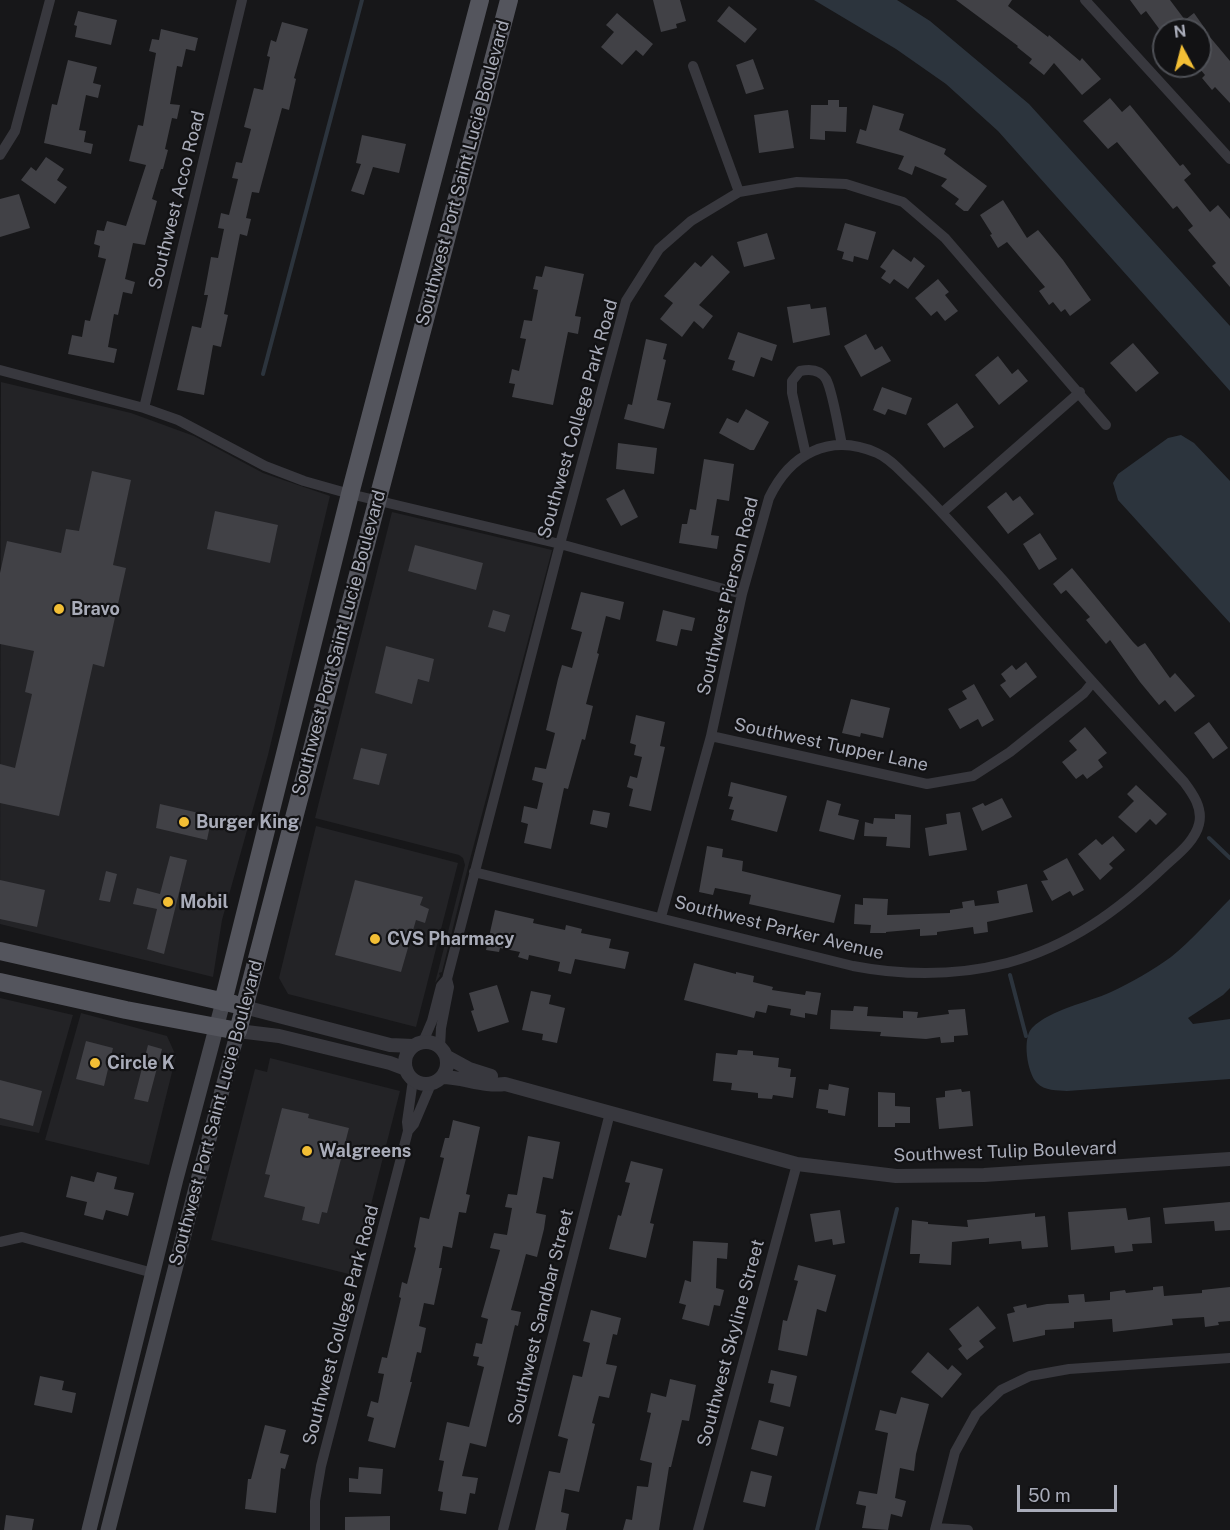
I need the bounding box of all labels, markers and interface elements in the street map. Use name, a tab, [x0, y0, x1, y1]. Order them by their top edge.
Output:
street label: Southwest Port Saint Lucie Boulevard	[412, 18, 514, 328]
north arrow	[1152, 18, 1212, 78]
text: N	[1173, 21, 1187, 42]
street label: Southwest Acco Road	[144, 109, 210, 291]
street label: Southwest College Park Road	[533, 297, 623, 541]
street label: Southwest Port Saint Lucie Boulevard	[288, 488, 390, 798]
street label: Southwest Pierson Road	[693, 495, 763, 697]
place label: Bravo	[71, 598, 120, 620]
marker: Bravo	[52, 602, 66, 616]
street label: Southwest Tupper Lane	[732, 714, 930, 776]
place label: Burger King	[196, 811, 299, 833]
marker: Burger King	[177, 815, 191, 829]
place label: Mobil	[180, 891, 228, 913]
street label: Southwest Parker Avenue	[672, 891, 886, 965]
marker: Mobil	[161, 895, 175, 909]
place label: CVS Pharmacy	[387, 928, 514, 950]
marker: CVS Pharmacy	[368, 932, 382, 946]
street label: Southwest Port Saint Lucie Boulevard	[165, 958, 267, 1268]
place label: Circle K	[107, 1052, 175, 1074]
marker: Circle K	[88, 1056, 102, 1070]
street label: Southwest Tulip Boulevard	[893, 1137, 1117, 1167]
place label: Walgreens	[319, 1140, 411, 1162]
marker: Walgreens	[300, 1144, 314, 1158]
street label: Southwest College Park Road	[299, 1203, 383, 1447]
street label: Southwest Sandbar Street	[504, 1207, 578, 1427]
street label: Southwest Skyline Street	[693, 1237, 769, 1449]
scale bar	[1020, 1473, 1120, 1511]
text: 50 m	[1028, 1485, 1071, 1506]

